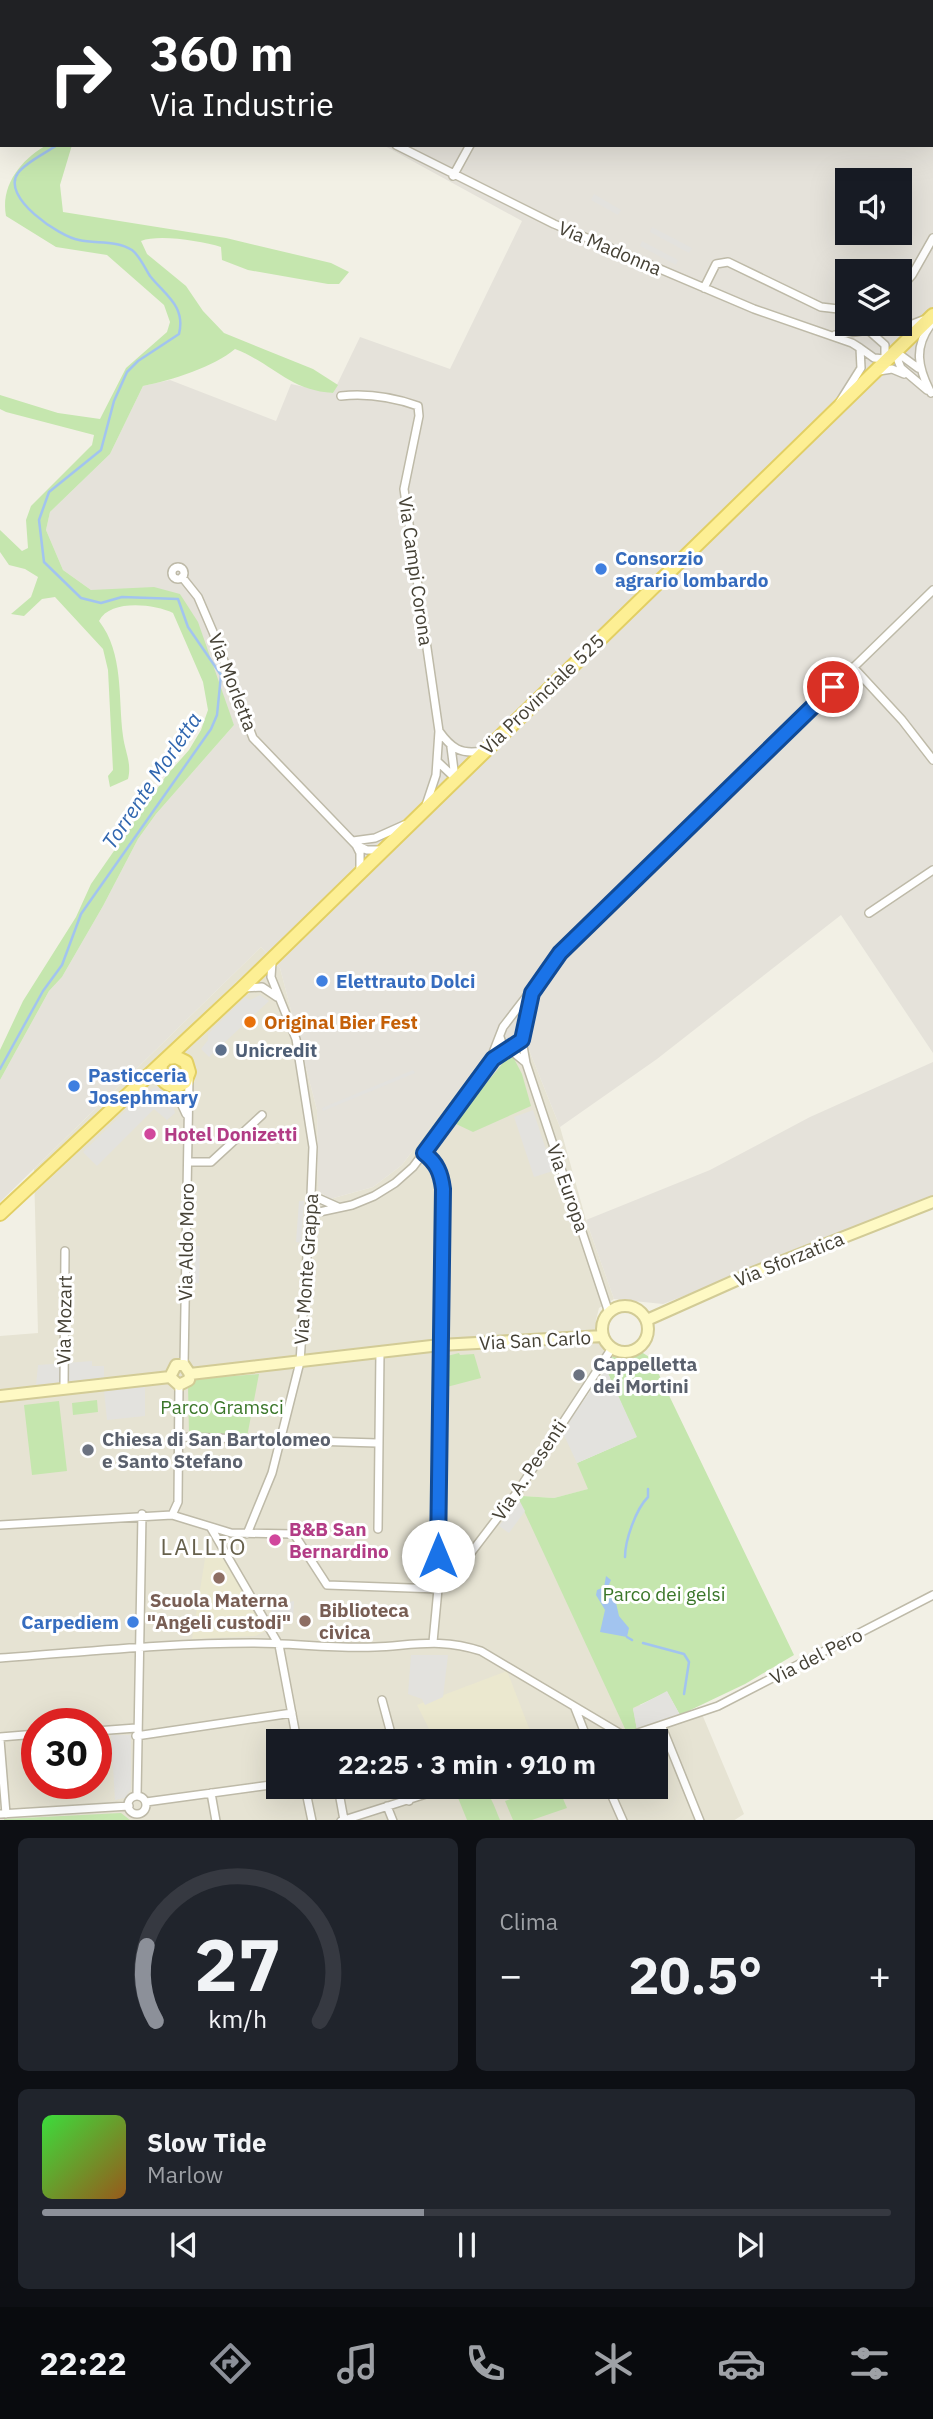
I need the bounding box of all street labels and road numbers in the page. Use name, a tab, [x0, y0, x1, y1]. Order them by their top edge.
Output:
street label: Via Madonna	[555, 215, 665, 281]
street label: Via Campi Corona	[394, 495, 438, 647]
street label: Via Provinciale 525	[475, 629, 609, 759]
street label: Via Morletta	[203, 630, 263, 734]
street label: Via Europa	[542, 1141, 594, 1235]
street label: Via Aldo Moro	[173, 1183, 199, 1301]
street label: Via Monte Grappa	[289, 1192, 323, 1346]
street label: Via Sforzatica	[731, 1226, 847, 1292]
street label: Via Mozart	[51, 1275, 77, 1365]
street label: Via San Carlo	[478, 1325, 592, 1355]
street label: Via A. Pesenti	[486, 1415, 572, 1525]
street label: Via del Pero	[765, 1622, 867, 1690]

